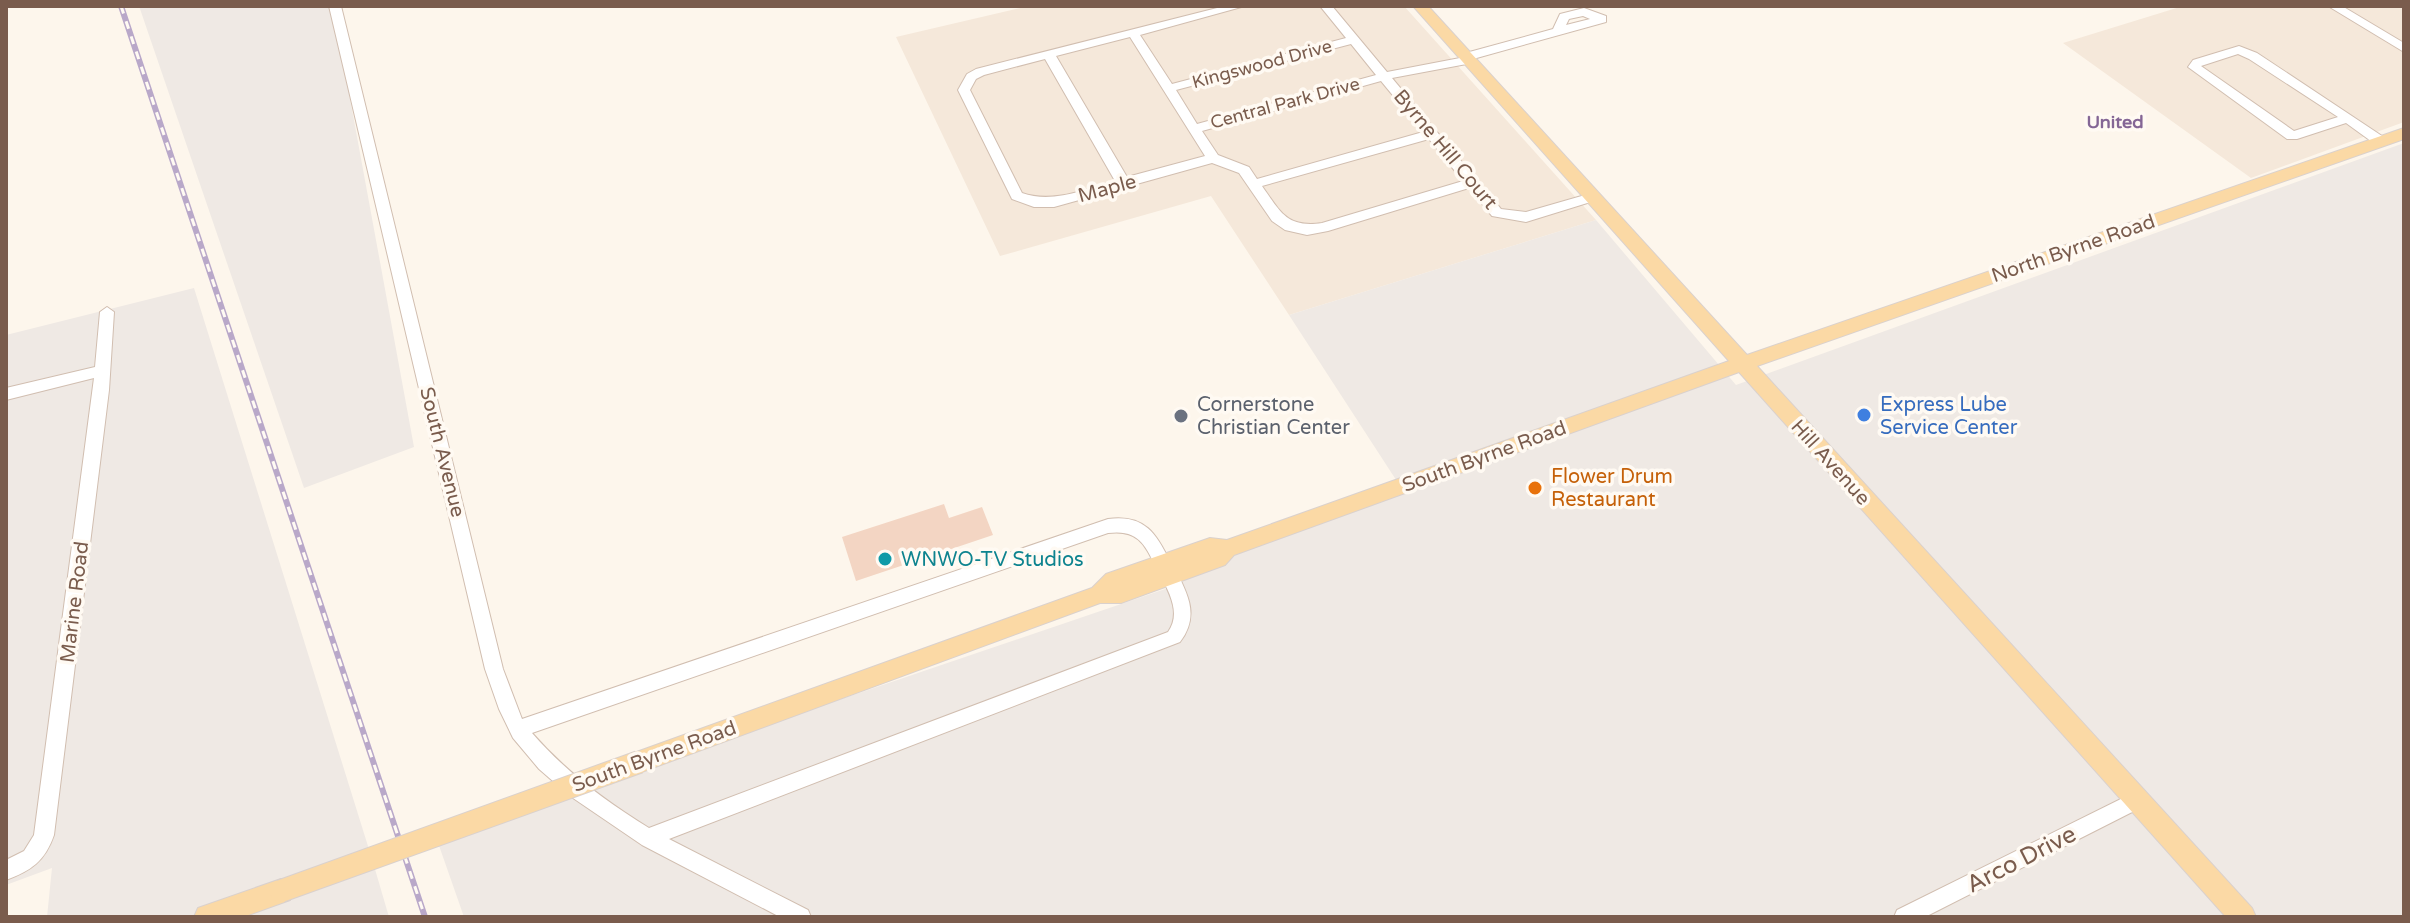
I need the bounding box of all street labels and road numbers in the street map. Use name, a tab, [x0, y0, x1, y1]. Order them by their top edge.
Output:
street label: Kingswood Drive	[1190, 35, 1334, 93]
street label: Central Park Drive	[1208, 72, 1362, 134]
street label: Byrne Hill Court	[1388, 85, 1503, 215]
street label: Maple	[1075, 170, 1139, 208]
street label: North Byrne Road	[1988, 210, 2158, 288]
street label: South Avenue	[414, 385, 470, 520]
street label: Hill Avenue	[1786, 415, 1875, 510]
street label: South Byrne Road	[1399, 416, 1570, 498]
street label: Marine Road	[56, 540, 94, 664]
street label: South Byrne Road	[569, 716, 740, 798]
street label: Arco Drive	[1962, 819, 2081, 899]

